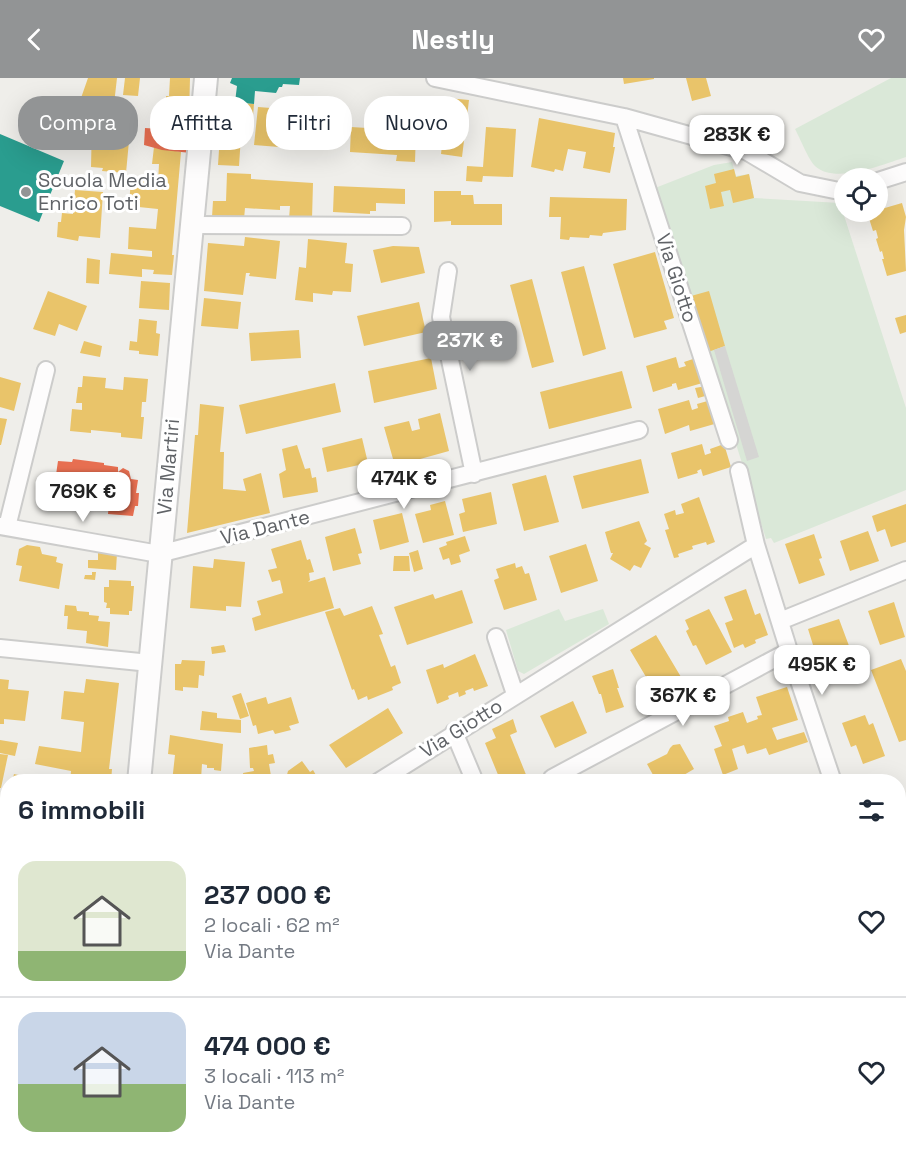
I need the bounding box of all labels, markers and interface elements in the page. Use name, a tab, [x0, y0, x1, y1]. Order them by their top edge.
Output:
text: Nestly	[411, 22, 495, 57]
icon: back	[18, 23, 51, 56]
icon: heart	[855, 23, 888, 56]
chip: Compra	[18, 96, 138, 150]
chip: Affitta	[150, 96, 254, 150]
chip: Filtri	[266, 96, 352, 150]
chip: Nuovo	[364, 96, 469, 150]
pin: 283K €	[688, 115, 786, 166]
text: 283K €	[703, 121, 771, 147]
place label: Scuola Media Enrico Toti	[38, 167, 167, 216]
map controls	[834, 168, 888, 222]
button: locate	[834, 168, 888, 222]
marker: Scuola Media Enrico Toti	[19, 185, 33, 199]
street label: Via Giotto	[650, 230, 704, 326]
pin: 237K €	[421, 321, 519, 372]
text: 237K €	[437, 327, 503, 353]
street label: Via Martiri	[151, 418, 185, 516]
pin: 474K €	[355, 459, 453, 510]
text: 474K €	[371, 465, 437, 491]
pin: 769K €	[34, 472, 132, 523]
text: 769K €	[50, 478, 116, 504]
street label: Via Dante	[218, 503, 312, 551]
pin: 495K €	[773, 645, 871, 696]
text: 495K €	[788, 651, 856, 677]
pin: 367K €	[634, 676, 732, 727]
text: 367K €	[650, 682, 716, 708]
street label: Via Giotto	[415, 692, 507, 764]
text: 6 immobili	[18, 793, 145, 827]
icon: filters	[855, 794, 888, 827]
text: 237 000 €	[204, 878, 331, 912]
icon: home	[66, 885, 138, 957]
icon: heart	[855, 905, 888, 938]
text: 2 locali · 62 m²	[204, 912, 340, 938]
text: Via Dante	[204, 938, 295, 964]
text: 474 000 €	[204, 1029, 331, 1063]
icon: home	[66, 1036, 138, 1108]
icon: heart	[855, 1056, 888, 1089]
text: 3 locali · 113 m²	[204, 1063, 344, 1089]
text: Via Dante	[204, 1089, 295, 1115]

